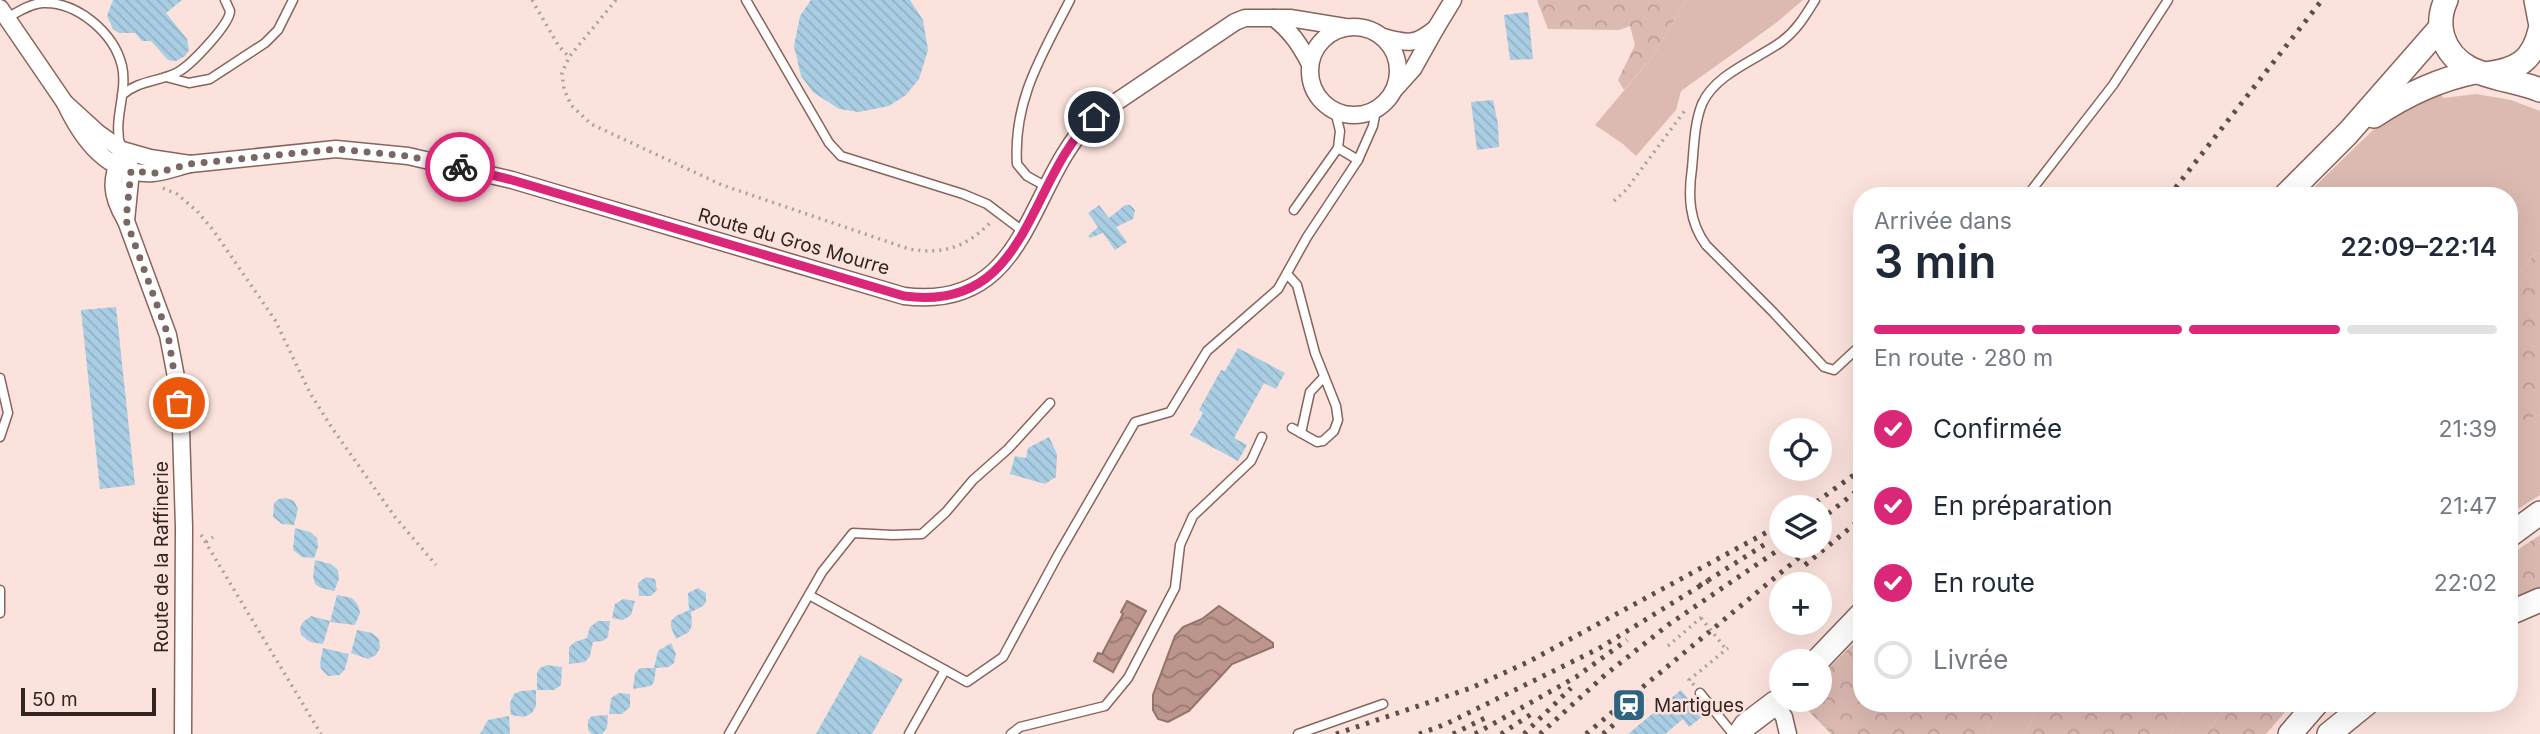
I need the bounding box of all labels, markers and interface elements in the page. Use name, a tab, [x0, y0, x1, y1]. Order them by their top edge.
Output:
pin	[1064, 87, 1124, 147]
icon: home	[1075, 98, 1113, 136]
courier	[425, 132, 495, 202]
icon: bike	[441, 148, 479, 186]
street label: Route du Gros Mourre	[695, 203, 892, 280]
text: Arrivée dans	[1874, 207, 2012, 235]
text: 22:09–22:14	[2341, 231, 2497, 262]
text: 3 min	[1874, 233, 1996, 289]
text: En route · 280 m	[1874, 344, 2053, 372]
pin	[149, 373, 209, 433]
icon: bag	[160, 384, 198, 422]
icon: check	[1874, 410, 1912, 448]
text: Confirmée	[1933, 413, 2062, 444]
text: 21:39	[2439, 415, 2497, 443]
map controls	[1769, 418, 1832, 712]
button: locate	[1769, 418, 1832, 481]
street label: Route de la Raffinerie	[150, 461, 173, 653]
icon: check	[1874, 487, 1912, 525]
text: En préparation	[1933, 490, 2113, 521]
text: 21:47	[2439, 492, 2497, 520]
button: layers	[1769, 495, 1832, 558]
icon: check	[1874, 564, 1912, 602]
text: En route	[1933, 567, 2035, 598]
text: 22:02	[2434, 569, 2497, 597]
button: +	[1769, 572, 1832, 635]
text: Livrée	[1933, 644, 2008, 675]
button: −	[1769, 649, 1832, 712]
scale bar	[21, 685, 156, 717]
station icon: Martigues	[1610, 686, 1648, 724]
text: 50 m	[32, 688, 78, 711]
place label: Martigues	[1654, 694, 1744, 717]

